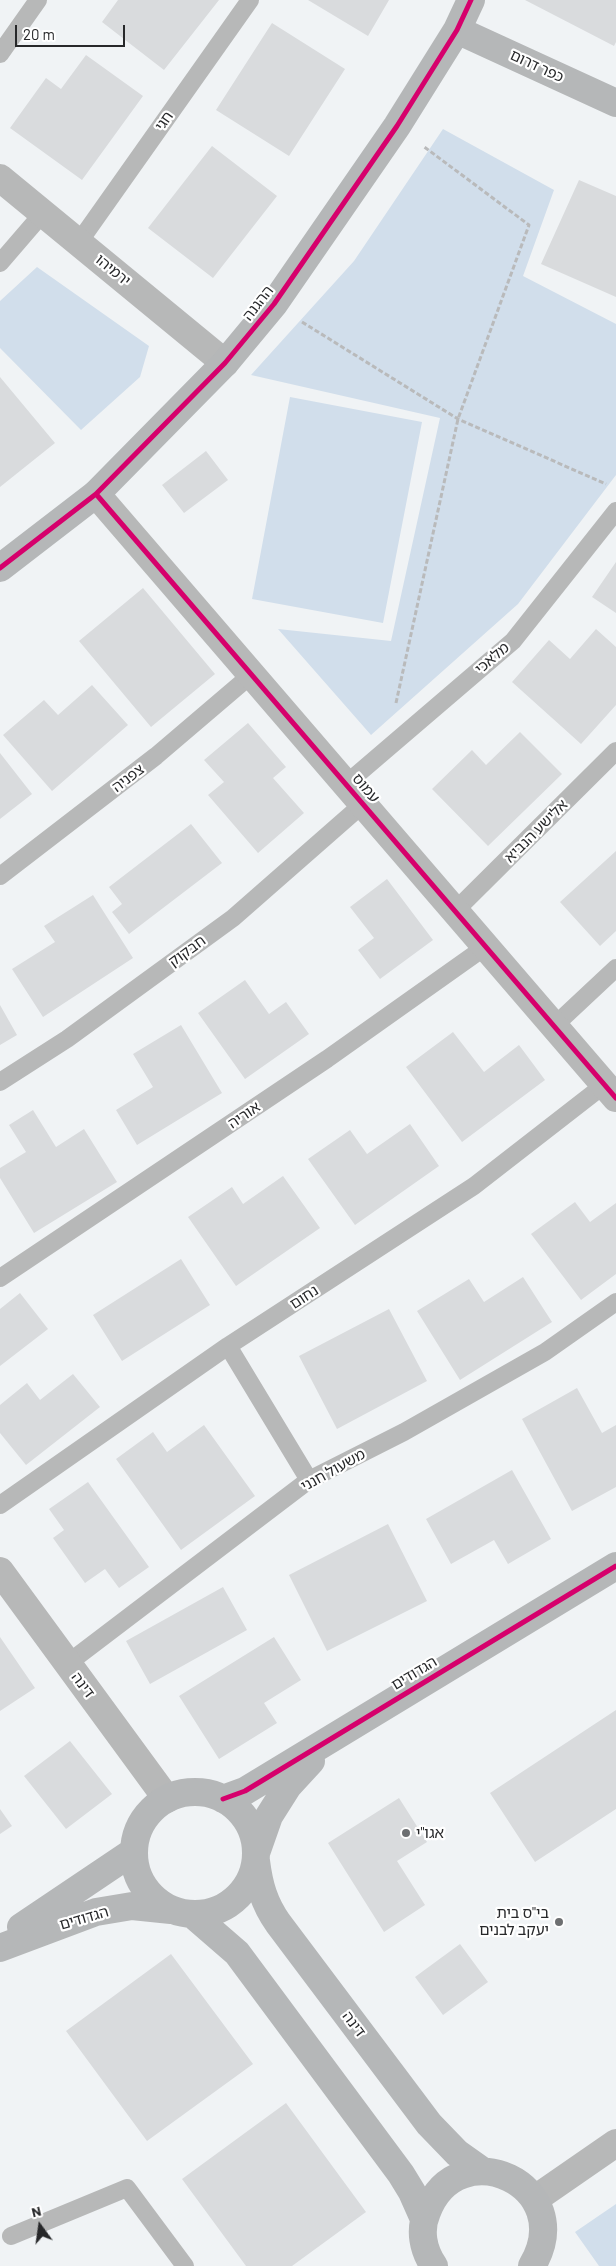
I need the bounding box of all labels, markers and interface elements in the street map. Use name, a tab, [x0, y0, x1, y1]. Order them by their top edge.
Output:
scale bar	[18, 15, 128, 47]
text: 20 m	[23, 25, 55, 43]
street label: כפר דרום	[507, 46, 567, 86]
street label: חגי	[151, 108, 177, 134]
street label: ירמיהו	[92, 250, 134, 290]
street label: ההגנה	[239, 282, 277, 324]
street label: מלאכי	[471, 638, 513, 678]
street label: צפניה	[108, 760, 148, 796]
street label: עמוס	[349, 770, 383, 806]
street label: אלישע הנביא	[501, 796, 571, 866]
street label: חבקוק	[165, 931, 209, 971]
street label: אוריה	[224, 1098, 264, 1132]
street label: נחום	[286, 1281, 322, 1313]
street label: משעול חנני	[298, 1445, 368, 1495]
street label: הגדודים	[388, 1652, 440, 1694]
street label: דינה	[67, 1669, 99, 1701]
place label: אגו"י	[416, 1824, 444, 1842]
marker: אגו"י	[400, 1827, 412, 1839]
street label: הגדודים	[57, 1902, 111, 1934]
place label: בי"ס בית יעקב לבנים	[479, 1904, 549, 1939]
marker: בי"ס בית יעקב לבנים	[553, 1916, 565, 1928]
street label: דינה	[338, 2008, 370, 2040]
north arrow	[15, 2201, 65, 2251]
text: N	[30, 2202, 43, 2220]

